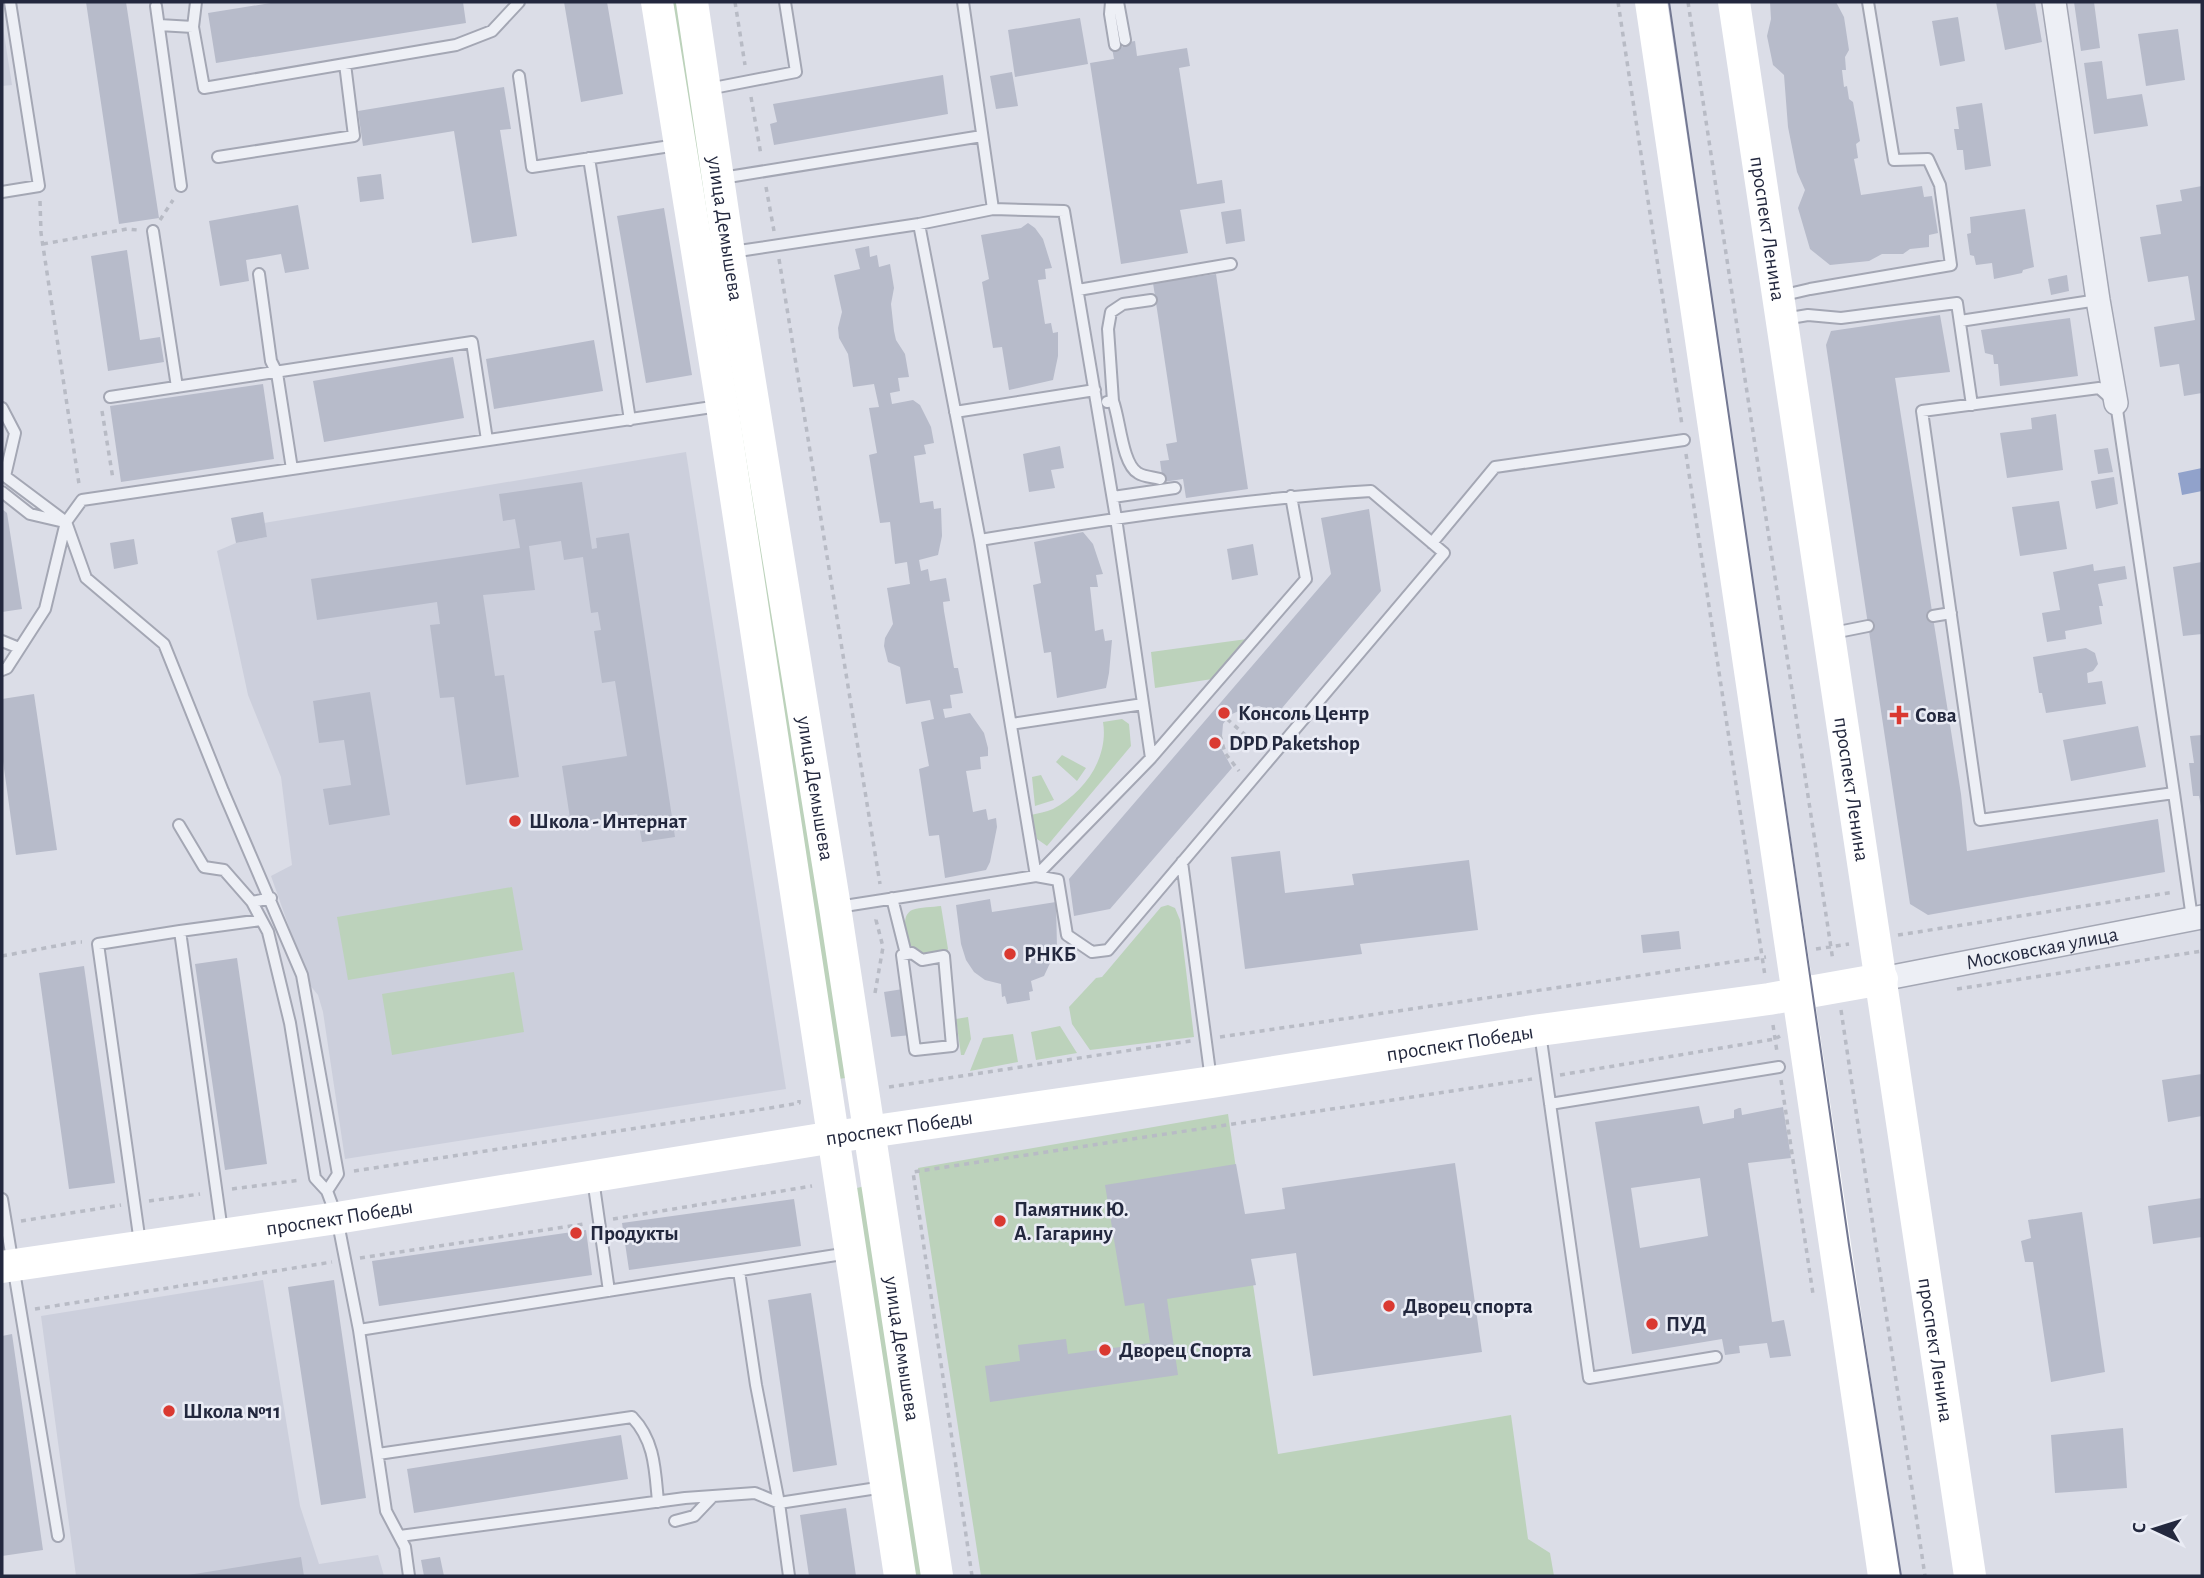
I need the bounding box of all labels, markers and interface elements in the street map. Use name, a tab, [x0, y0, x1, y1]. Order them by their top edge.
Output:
street label: улица Демышева	[704, 154, 747, 303]
street label: проспект Ленина	[1746, 155, 1789, 303]
place label: Консоль Центр	[1238, 703, 1369, 724]
marker: Консоль Центр	[1216, 705, 1232, 721]
marker: Сова	[1889, 705, 1909, 725]
place label: Сова	[1915, 705, 1957, 726]
street label: улица Демышева	[793, 714, 837, 863]
street label: проспект Ленина	[1830, 716, 1873, 863]
place label: DPD Paketshop	[1229, 733, 1360, 754]
marker: DPD Paketshop	[1207, 735, 1223, 751]
place label: Школа - Интернат	[529, 811, 687, 832]
marker: Школа - Интернат	[507, 813, 523, 829]
street label: Московская улица	[1964, 923, 2120, 973]
place label: РНКБ	[1024, 944, 1076, 965]
marker: РНКБ	[1002, 946, 1018, 962]
street label: проспект Победы	[1385, 1021, 1535, 1065]
street label: проспект Победы	[824, 1107, 974, 1149]
street label: проспект Победы	[264, 1196, 414, 1239]
place label: Памятник Ю. А. Гагарину	[1014, 1199, 1129, 1244]
marker: Памятник Ю. А. Гагарину	[992, 1213, 1008, 1229]
place label: Продукты	[590, 1223, 679, 1244]
marker: Продукты	[568, 1225, 584, 1241]
street label: улица Демышева	[880, 1274, 923, 1423]
street label: проспект Ленина	[1914, 1276, 1957, 1424]
place label: Дворец спорта	[1403, 1296, 1533, 1317]
marker: Дворец спорта	[1381, 1298, 1397, 1314]
place label: ПУД	[1666, 1314, 1706, 1335]
marker: ПУД	[1644, 1316, 1660, 1332]
place label: Дворец Спорта	[1119, 1340, 1252, 1361]
marker: Дворец Спорта	[1097, 1342, 1113, 1358]
place label: Школа №11	[183, 1401, 281, 1422]
marker: Школа №11	[161, 1403, 177, 1419]
north arrow	[2120, 1494, 2190, 1564]
text: С	[2130, 1522, 2149, 1534]

